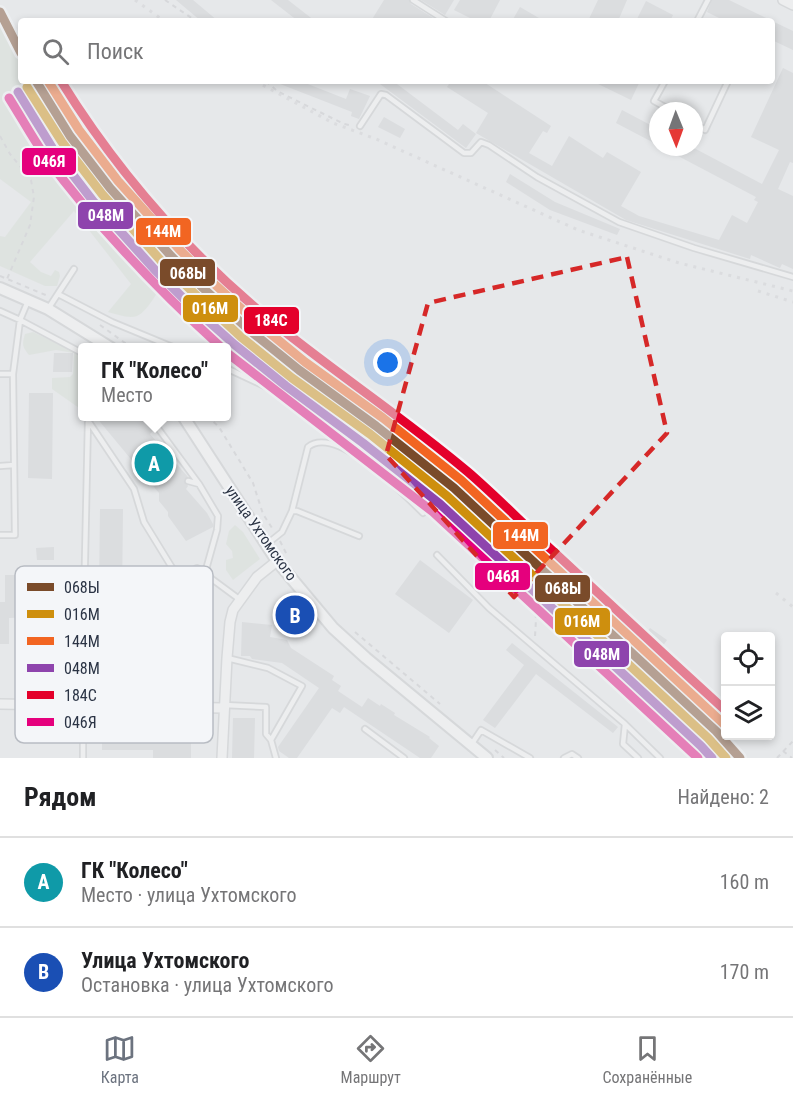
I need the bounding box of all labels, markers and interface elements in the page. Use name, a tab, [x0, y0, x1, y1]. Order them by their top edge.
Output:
search box	[18, 18, 775, 84]
icon: search	[39, 35, 72, 68]
text: Поиск	[87, 39, 144, 64]
north arrow	[649, 102, 703, 156]
line badge: 046Я	[21, 147, 77, 176]
text: 046Я	[33, 152, 65, 171]
line badge: 048М	[77, 201, 134, 230]
text: 048М	[88, 206, 124, 225]
line badge: 144М	[135, 217, 192, 246]
text: 144М	[145, 222, 181, 241]
line badge: 068Ы	[159, 258, 216, 287]
text: 068Ы	[170, 264, 206, 283]
line badge: 016М	[182, 294, 239, 323]
text: 016М	[192, 299, 228, 318]
line badge: 184С	[243, 306, 300, 335]
text: 184С	[254, 311, 288, 330]
popup	[78, 343, 231, 421]
your location	[373, 348, 402, 377]
text: ГК "Колесо"	[101, 358, 208, 383]
text: Место	[101, 383, 153, 407]
pin: A	[134, 440, 174, 486]
street label: улица Ухтомского	[221, 482, 301, 584]
line badge: 144М	[492, 521, 549, 550]
text: 144М	[503, 526, 539, 545]
line badge: 046Я	[474, 562, 531, 591]
legend	[15, 566, 213, 743]
text: 046Я	[487, 567, 519, 586]
line badge: 068Ы	[534, 574, 591, 603]
text: 068Ы	[64, 578, 100, 597]
text: 068Ы	[545, 579, 581, 598]
pin: B	[276, 592, 314, 638]
text: 016М	[64, 605, 100, 624]
line badge: 016М	[554, 607, 611, 636]
text: 016М	[564, 612, 600, 631]
text: 144М	[64, 632, 100, 651]
map controls	[721, 632, 775, 740]
button: locate	[721, 632, 775, 686]
line badge: 048М	[573, 640, 630, 668]
text: 048М	[584, 645, 620, 664]
text: 048М	[64, 659, 100, 678]
text: 184С	[64, 686, 97, 705]
button: layers	[721, 686, 775, 740]
text: 046Я	[64, 713, 97, 732]
text: Рядом	[24, 782, 96, 812]
text: Найдено: 2	[677, 785, 769, 809]
text: ГК "Колесо"	[81, 858, 188, 883]
text: A	[38, 870, 49, 894]
text: 160 m	[720, 870, 769, 894]
text: Место · улица Ухтомского	[81, 883, 297, 907]
text: Улица Ухтомского	[81, 948, 249, 973]
text: B	[38, 960, 49, 984]
text: 170 m	[720, 960, 769, 984]
text: Остановка · улица Ухтомского	[81, 973, 333, 997]
tab: Карта	[101, 1032, 139, 1087]
tab: Маршрут	[341, 1032, 401, 1087]
tab: Сохранённые	[602, 1032, 692, 1087]

